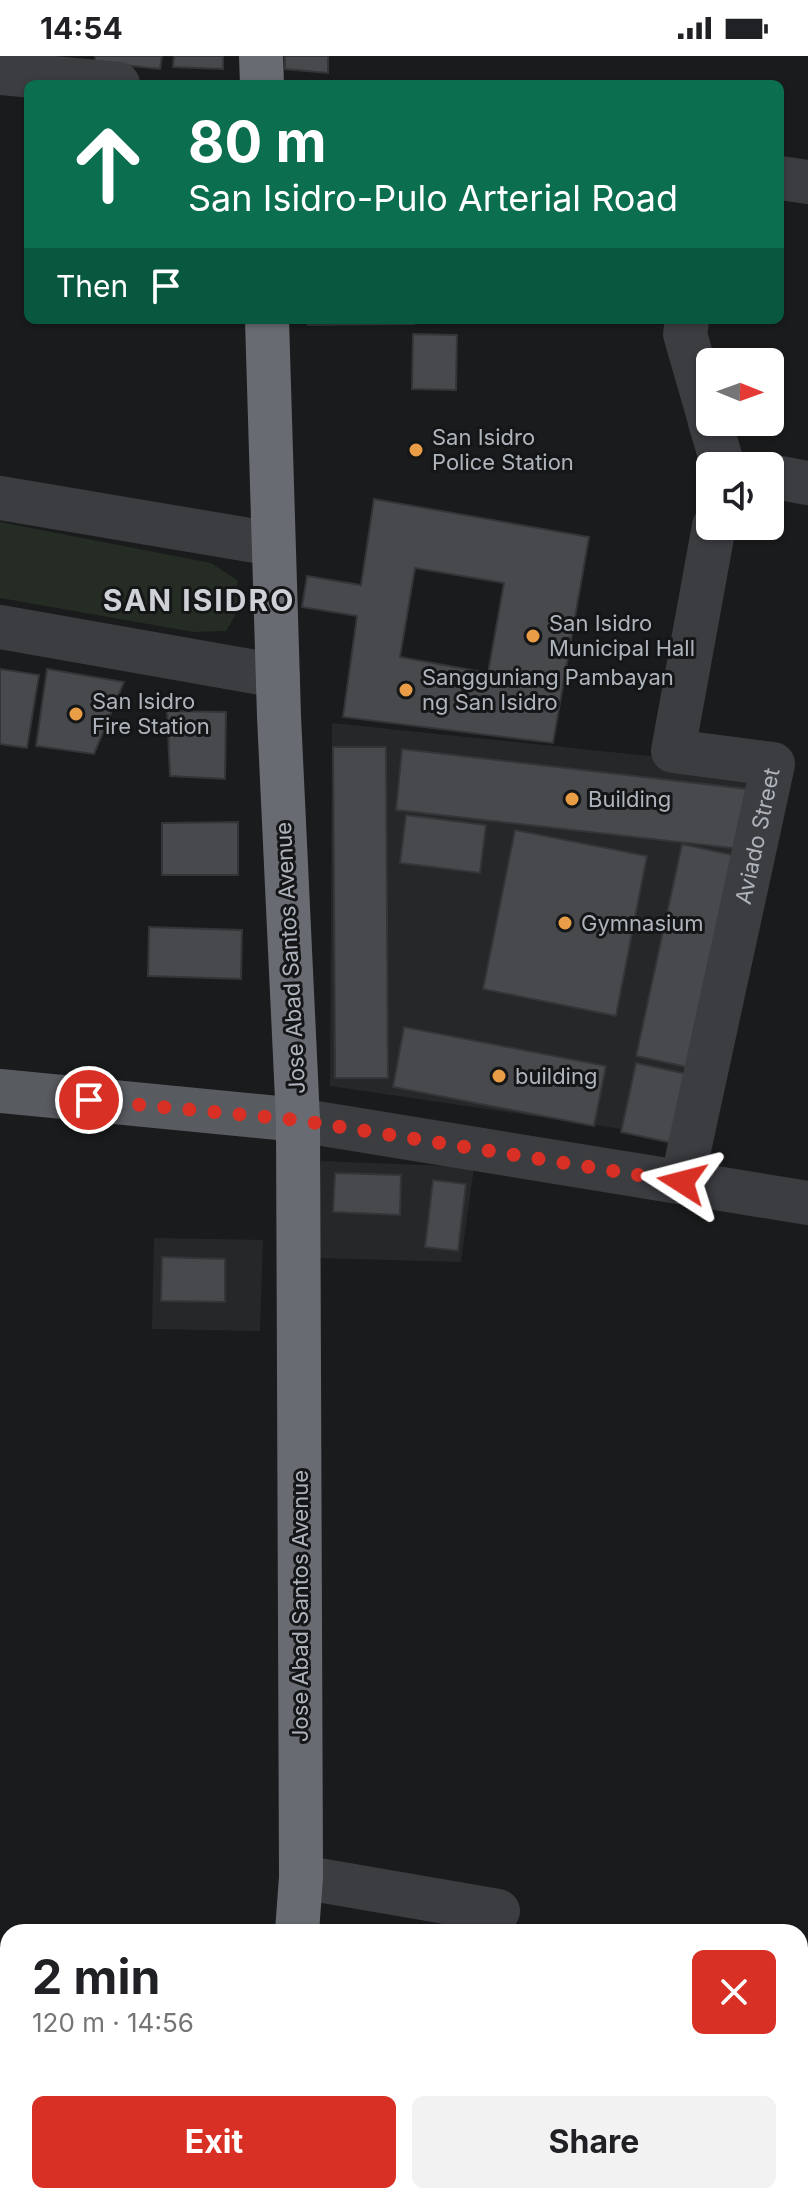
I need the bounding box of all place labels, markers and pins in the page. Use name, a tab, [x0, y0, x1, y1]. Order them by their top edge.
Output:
place label: San Isidro Police Station	[432, 424, 574, 475]
marker: San Isidro Police Station	[407, 441, 425, 459]
place label: San Isidro Municipal Hall	[549, 610, 695, 661]
marker: San Isidro Municipal Hall	[524, 627, 542, 645]
place label: Sangguniang Pambayan ng San Isidro	[422, 664, 674, 715]
marker: Sangguniang Pambayan ng San Isidro	[397, 681, 415, 699]
place label: San Isidro Fire Station	[92, 688, 210, 739]
marker: San Isidro Fire Station	[67, 705, 85, 723]
place label: Building	[588, 786, 671, 812]
marker: Building	[563, 790, 581, 808]
place label: Gymnasium	[581, 910, 704, 936]
marker: Gymnasium	[556, 914, 574, 932]
place label: building	[515, 1063, 597, 1089]
pin	[55, 1066, 123, 1134]
marker: building	[490, 1067, 508, 1085]

